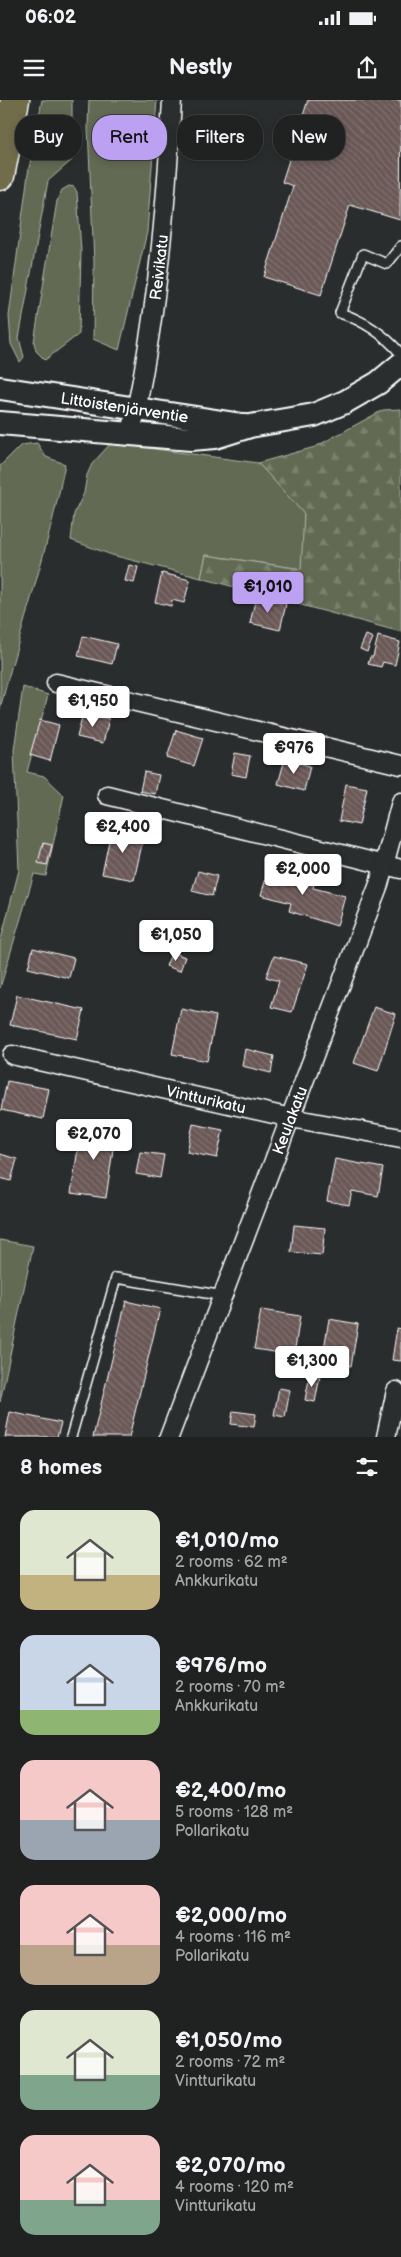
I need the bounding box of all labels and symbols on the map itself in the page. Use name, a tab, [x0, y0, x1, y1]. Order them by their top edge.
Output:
street label: Reivikatu	[147, 234, 173, 301]
street label: Littoistenjärventie	[59, 389, 190, 428]
pin: €1,010	[227, 572, 309, 614]
pin: €1,950	[52, 686, 134, 728]
pin: €976	[264, 732, 324, 775]
pin: €2,400	[82, 812, 164, 854]
pin: €2,000	[262, 854, 344, 896]
pin: €1,050	[135, 920, 217, 962]
street label: Vintturikatu	[164, 1082, 248, 1119]
street label: Keulakatu	[269, 1084, 312, 1157]
pin: €2,070	[53, 1118, 135, 1161]
pin: €1,300	[271, 1346, 353, 1388]

